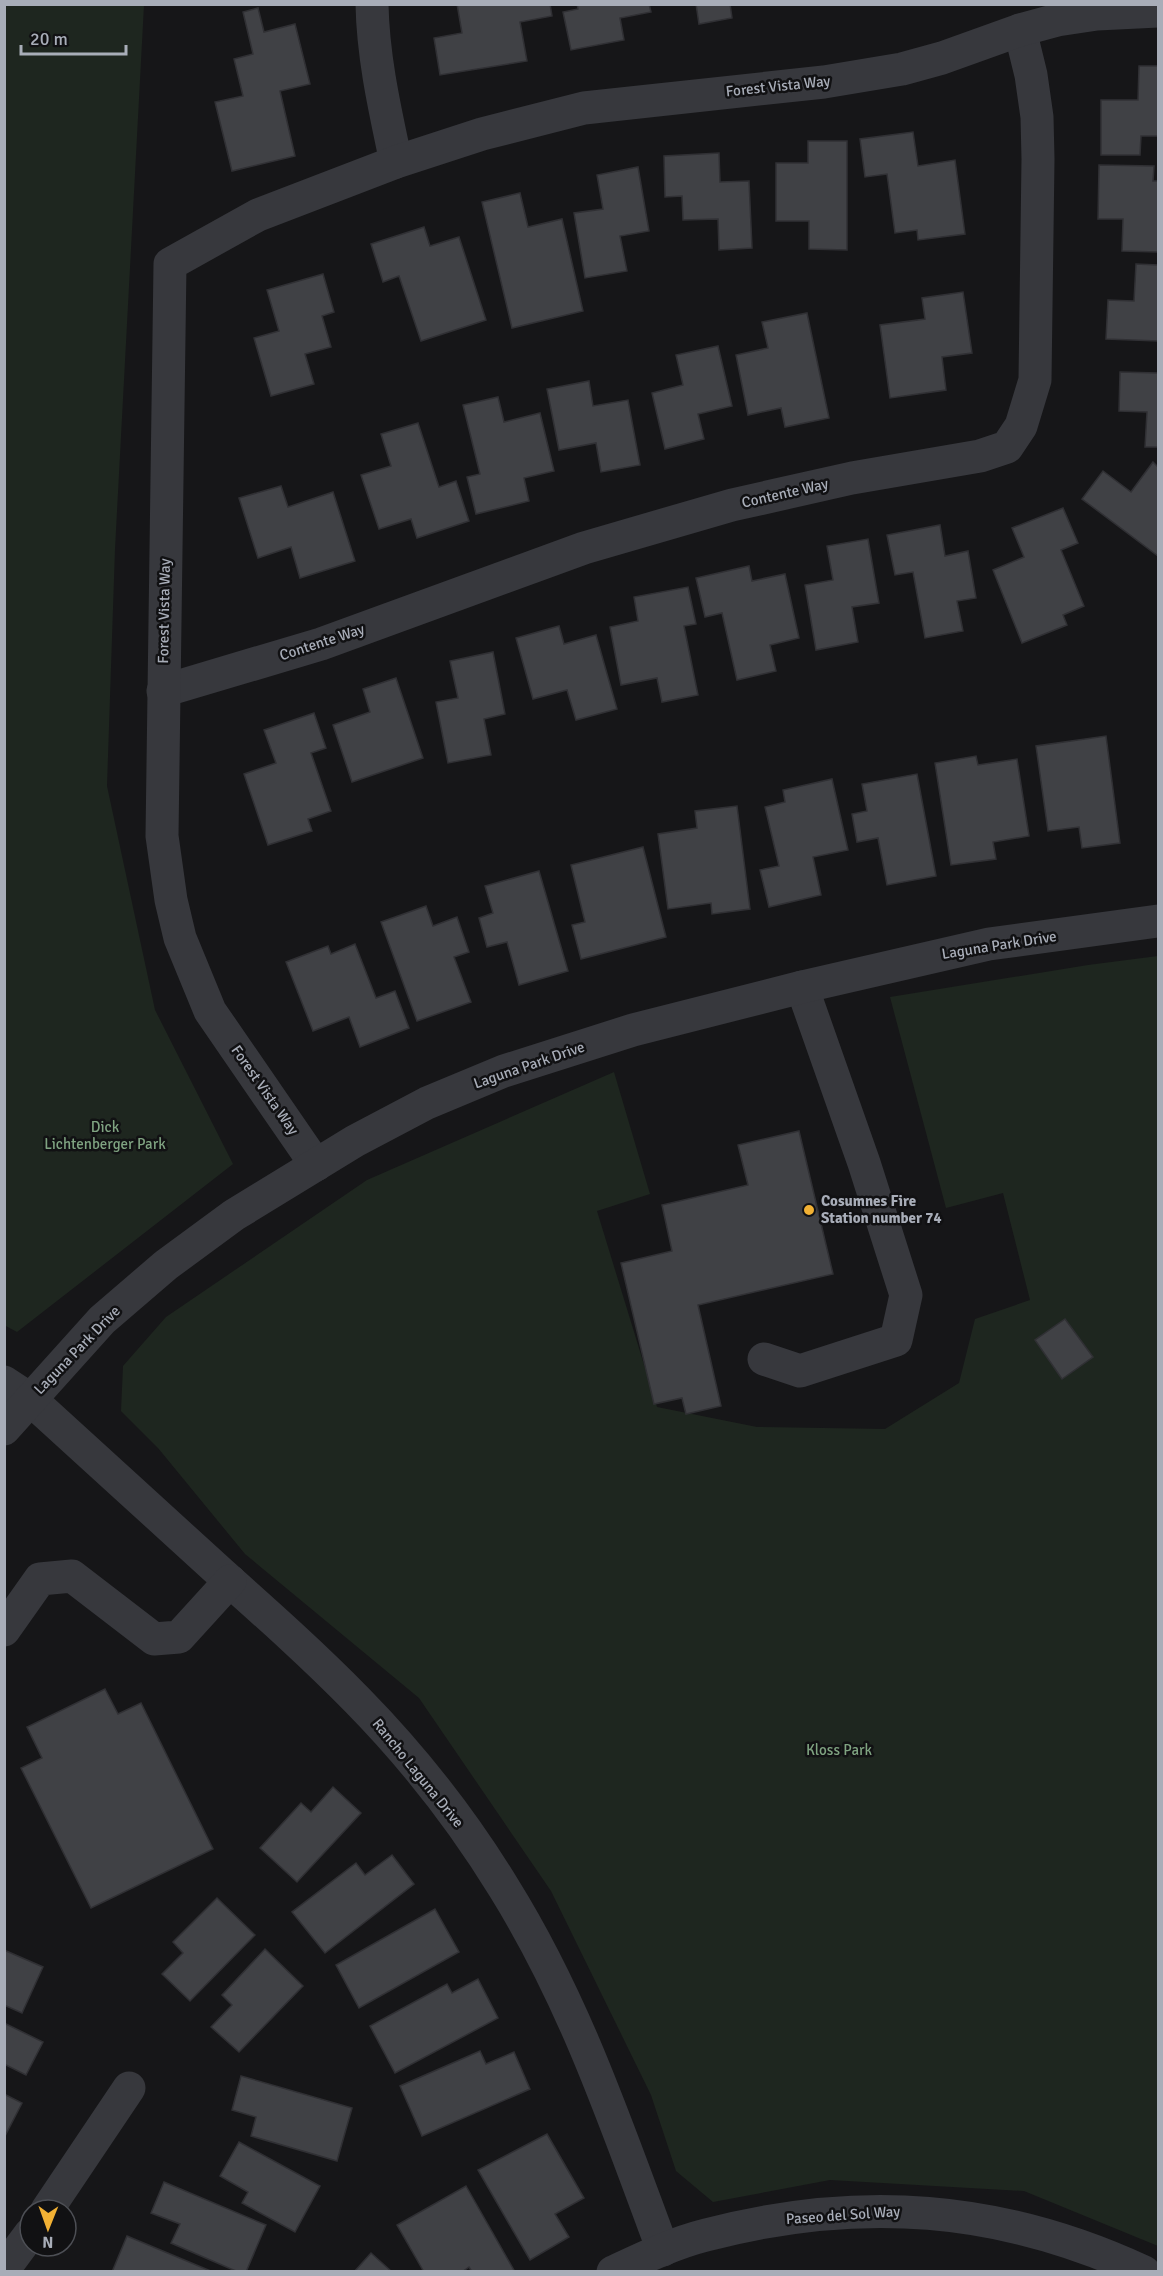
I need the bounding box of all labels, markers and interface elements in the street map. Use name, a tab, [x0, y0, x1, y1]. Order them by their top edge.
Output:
scale bar	[21, 18, 126, 56]
text: 20 m	[30, 28, 68, 50]
street label: Forest Vista Way	[725, 72, 831, 100]
street label: Contente Way	[740, 474, 830, 512]
street label: Forest Vista Way	[154, 558, 174, 664]
street label: Contente Way	[277, 620, 367, 664]
street label: Laguna Park Drive	[940, 927, 1058, 963]
street label: Laguna Park Drive	[471, 1038, 587, 1092]
street label: Forest Vista Way	[227, 1042, 303, 1138]
park label: Dick Lichtenberger Park	[44, 1118, 166, 1153]
place label: Cosumnes Fire Station number 74	[821, 1192, 942, 1227]
marker: Cosumnes Fire Station number 74	[802, 1203, 816, 1217]
street label: Laguna Park Drive	[30, 1302, 124, 1398]
street label: Rancho Laguna Drive	[369, 1715, 467, 1831]
park label: Kloss Park	[806, 1741, 873, 1759]
north arrow	[18, 2198, 78, 2258]
street label: Paseo del Sol Way	[785, 2202, 901, 2228]
text: N	[42, 2232, 53, 2252]

